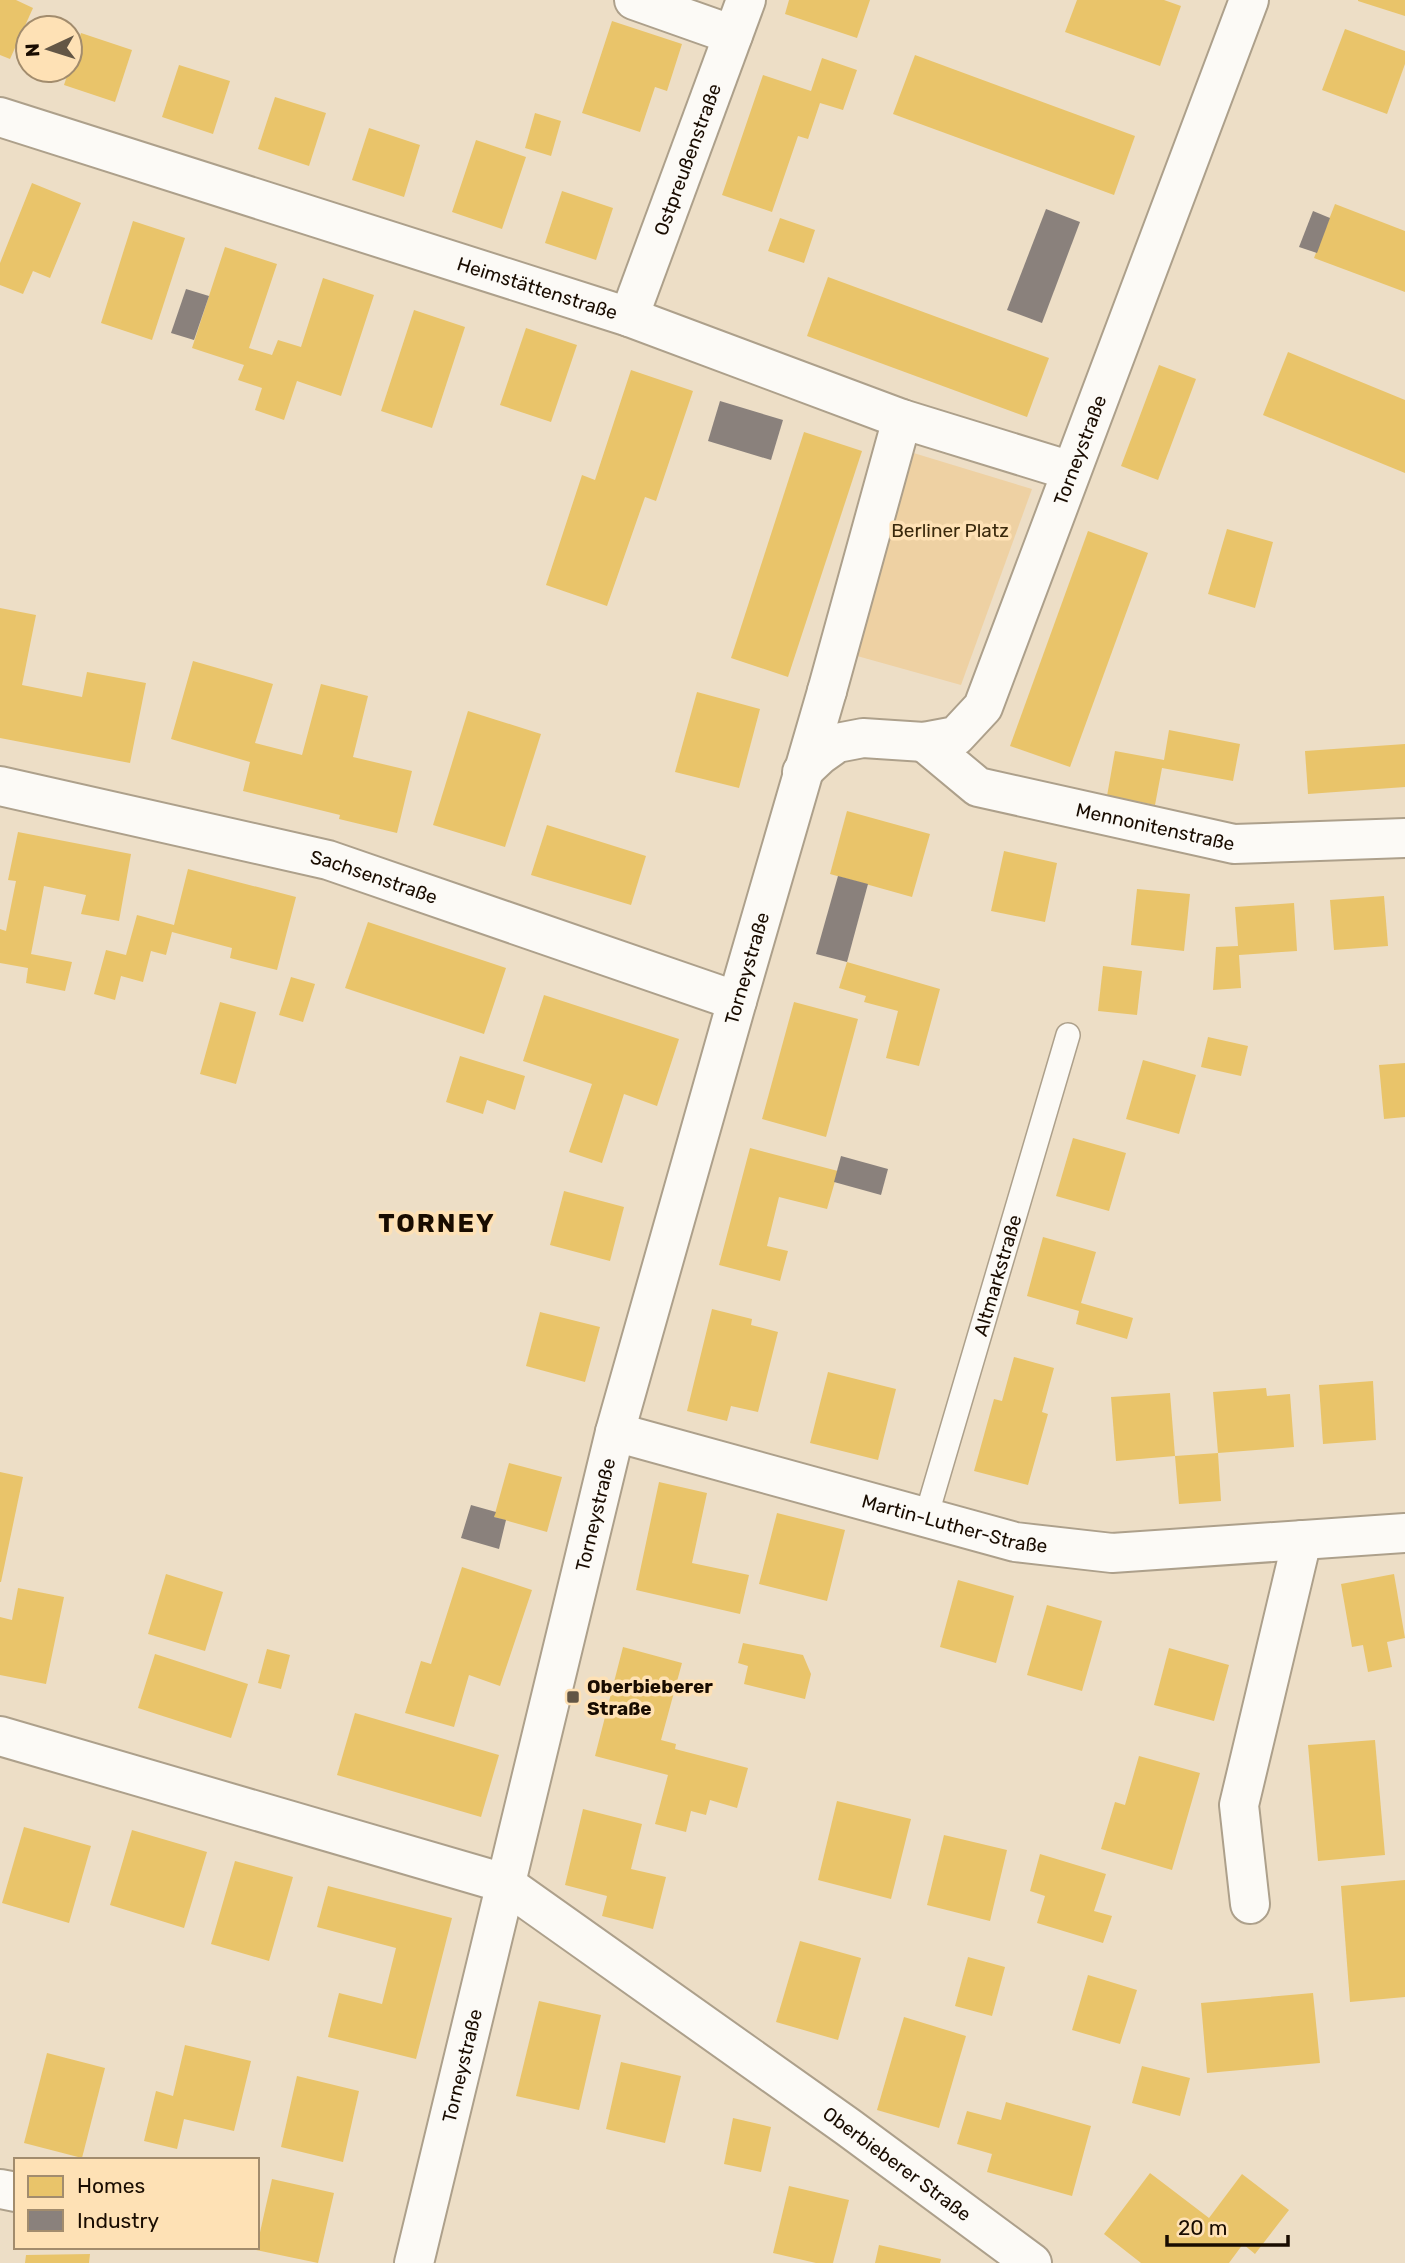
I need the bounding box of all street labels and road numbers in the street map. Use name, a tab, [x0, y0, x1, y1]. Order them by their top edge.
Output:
street label: Ostpreußenstraße	[649, 80, 726, 239]
street label: Heimstättenstraße	[454, 252, 620, 324]
street label: Torneystraße	[1049, 392, 1111, 508]
street label: Mennonitenstraße	[1074, 798, 1237, 855]
street label: Sachsenstraße	[308, 845, 441, 908]
street label: Torneystraße	[719, 909, 774, 1027]
street label: Altmarkstraße	[968, 1212, 1026, 1339]
street label: Torneystraße	[570, 1456, 620, 1574]
street label: Martin-Luther-Straße	[859, 1489, 1049, 1557]
street label: Torneystraße	[437, 2007, 487, 2125]
street label: Oberbieberer Straße	[819, 2101, 976, 2226]

